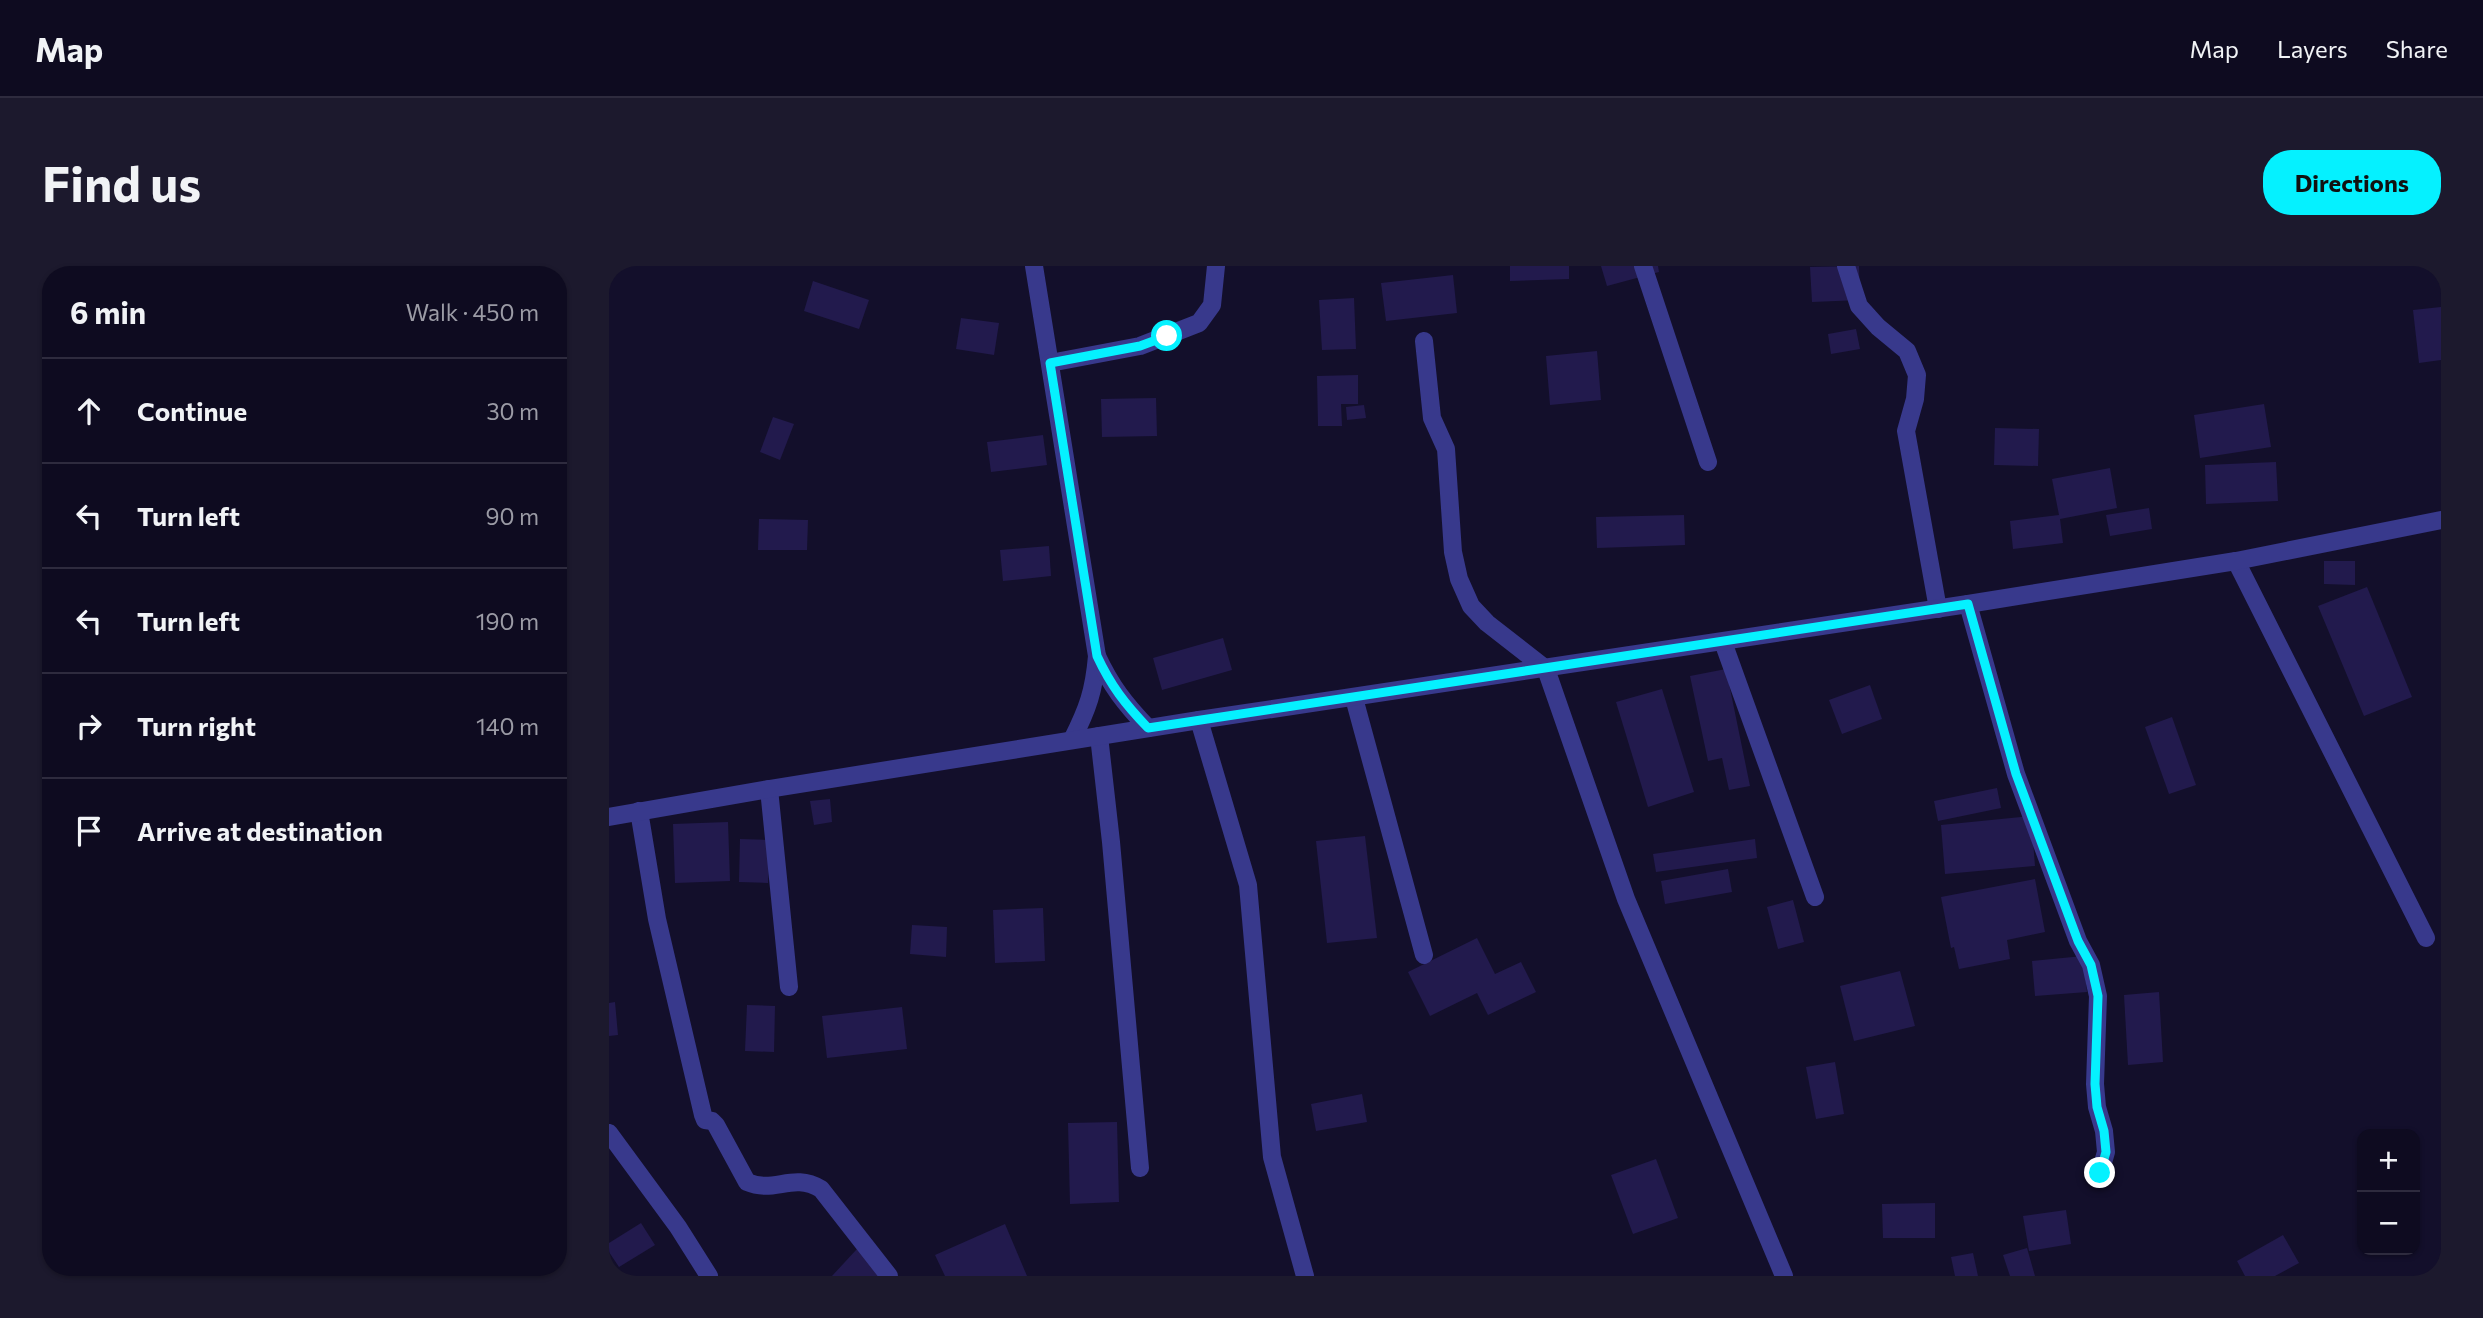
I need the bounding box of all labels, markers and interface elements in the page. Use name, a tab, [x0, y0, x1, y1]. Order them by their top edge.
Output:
text: Map	[35, 28, 103, 69]
text: Map	[2190, 34, 2239, 63]
text: Layers	[2277, 34, 2348, 63]
text: Share	[2386, 34, 2448, 63]
button: Directions	[2263, 150, 2441, 215]
text: Find us	[42, 152, 201, 212]
text: 6 min	[70, 293, 146, 330]
text: Walk · 450 m	[406, 298, 539, 326]
route start	[1151, 320, 1182, 351]
icon: ahead	[70, 392, 108, 430]
text: Continue	[137, 395, 247, 426]
text: 30 m	[486, 397, 539, 425]
icon: left	[70, 497, 108, 535]
text: Turn left	[137, 500, 240, 531]
text: 90 m	[486, 502, 539, 530]
icon: left	[70, 602, 108, 640]
text: Turn left	[137, 605, 240, 636]
text: 190 m	[476, 607, 539, 635]
icon: right	[70, 707, 108, 745]
text: Turn right	[137, 710, 256, 741]
text: 140 m	[476, 712, 539, 740]
icon: arrive	[70, 812, 108, 850]
text: Arrive at destination	[137, 815, 383, 846]
map controls	[2357, 1129, 2420, 1255]
button: +	[2357, 1129, 2420, 1192]
route end	[2084, 1157, 2115, 1188]
button: −	[2357, 1192, 2420, 1255]

